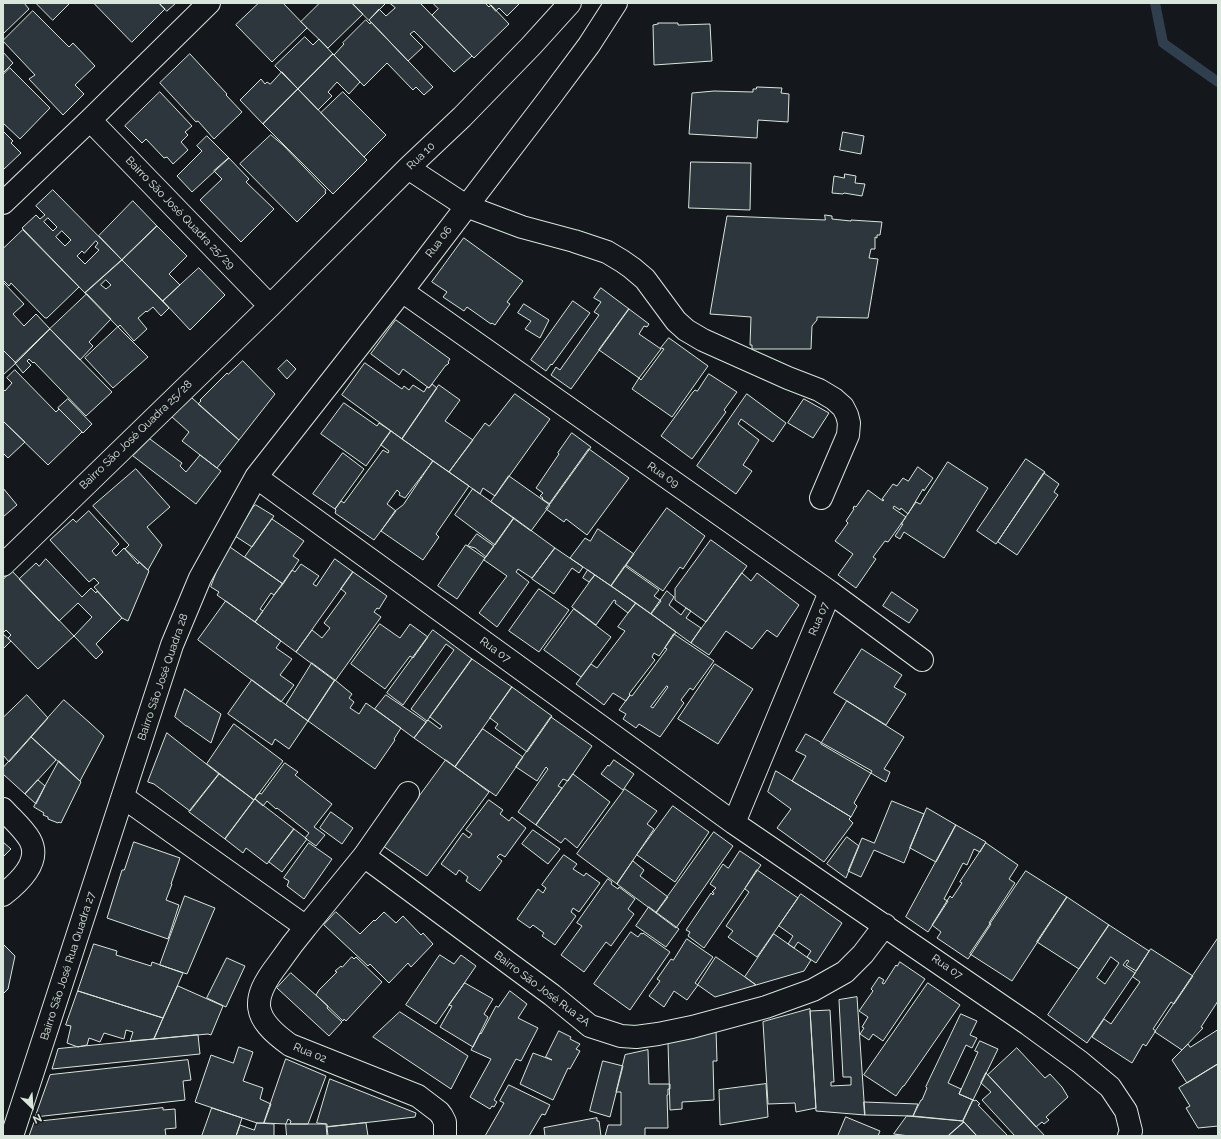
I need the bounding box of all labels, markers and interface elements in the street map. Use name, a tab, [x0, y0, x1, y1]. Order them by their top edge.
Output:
street label: Rua 10	[404, 139, 438, 173]
street label: Bairro São José Quadra 25/29	[123, 154, 237, 272]
street label: Rua 06	[423, 224, 455, 260]
street label: Bairro São José Quadra 25/28	[77, 378, 195, 492]
street label: Rua 09	[645, 459, 681, 491]
street label: Rua 07	[806, 600, 832, 638]
street label: Bairro São José Quadra 28	[135, 612, 191, 742]
street label: Rua 07	[477, 634, 513, 666]
street label: Bairro São José Rua Quadra 27	[38, 890, 98, 1042]
street label: Bairro São José Rua 2A	[491, 949, 593, 1029]
street label: Rua 07	[929, 952, 965, 982]
street label: Rua 02	[291, 1040, 329, 1066]
north arrow	[12, 1087, 52, 1127]
text: N	[31, 1111, 44, 1126]

